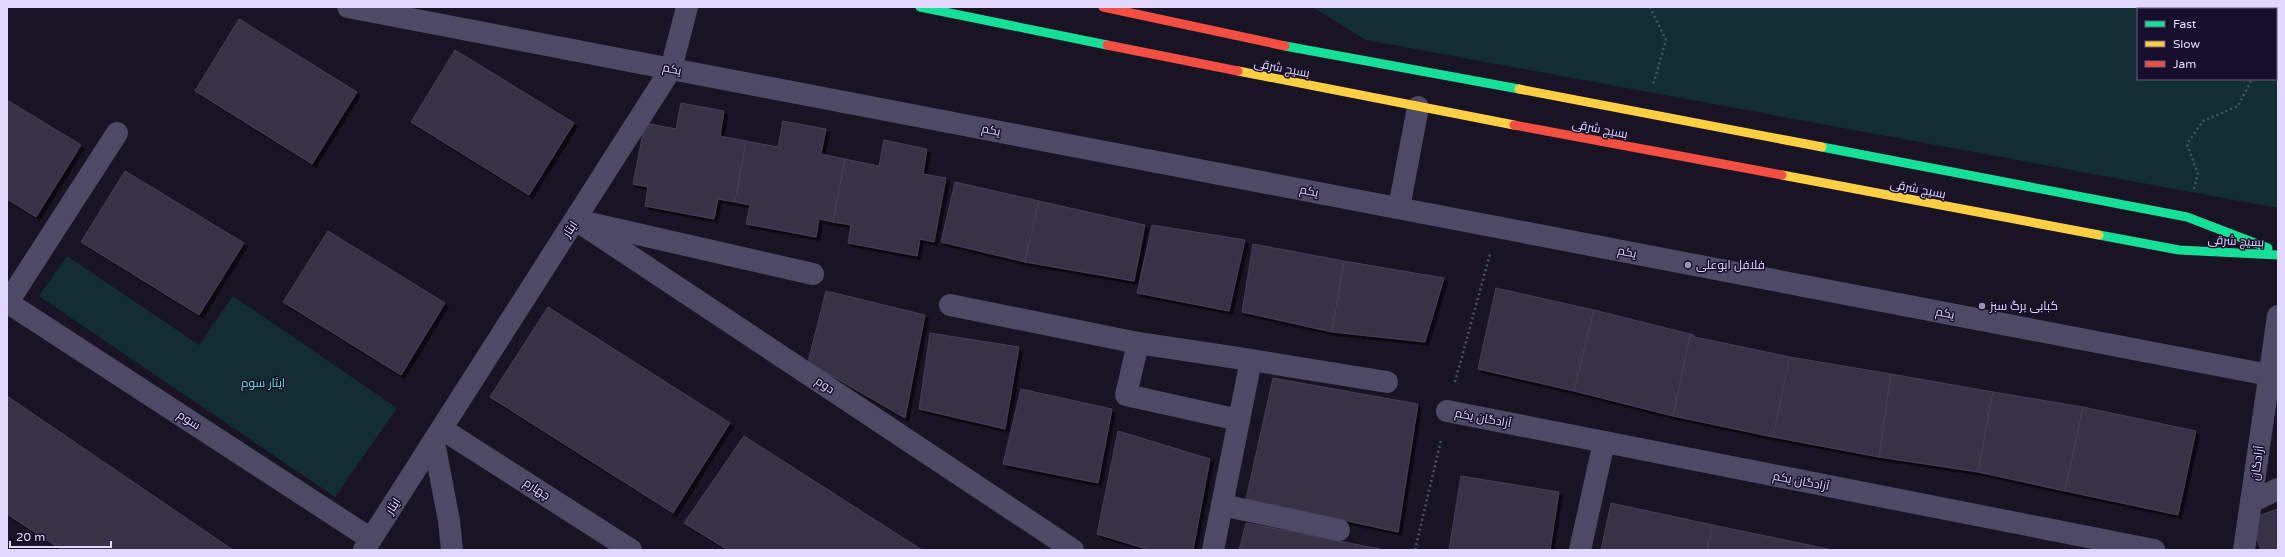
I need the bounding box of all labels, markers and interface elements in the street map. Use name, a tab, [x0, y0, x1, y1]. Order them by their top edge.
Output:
legend	[2137, 8, 2277, 80]
text: Fast	[2173, 17, 2197, 31]
text: Slow	[2173, 37, 2200, 51]
street label: بسیج شرقی	[1253, 56, 1311, 81]
text: Jam	[2173, 57, 2196, 71]
street label: یکم	[661, 60, 683, 79]
street label: بسیج شرقی	[1571, 117, 1629, 142]
street label: یکم	[980, 121, 1002, 140]
street label: بسیج شرقی	[1889, 177, 1947, 202]
street label: یکم	[1298, 182, 1320, 201]
street label: ایثار	[559, 218, 580, 241]
street label: بسیج شرقی	[2207, 233, 2265, 250]
street label: یکم	[1616, 243, 1638, 262]
place label: فلافل ابوعلی	[1696, 258, 1765, 272]
marker: فلافل ابوعلی	[1683, 260, 1693, 270]
place label: کبابی برگ سبز	[1989, 299, 2058, 313]
marker: کبابی برگ سبز	[1977, 301, 1987, 311]
street label: یکم	[1934, 304, 1956, 323]
street label: دوم	[812, 374, 837, 397]
park label: ایثار سوم	[241, 376, 285, 391]
street label: آزادگان یکم	[1453, 406, 1513, 431]
street label: سوم	[174, 407, 203, 433]
street label: آزادگان	[2248, 444, 2266, 481]
street label: آزادگان یکم	[1771, 469, 1831, 494]
street label: چهارم	[520, 475, 553, 504]
street label: ایثار	[382, 495, 403, 518]
scale bar	[10, 523, 111, 549]
text: 20 m	[16, 530, 45, 544]

